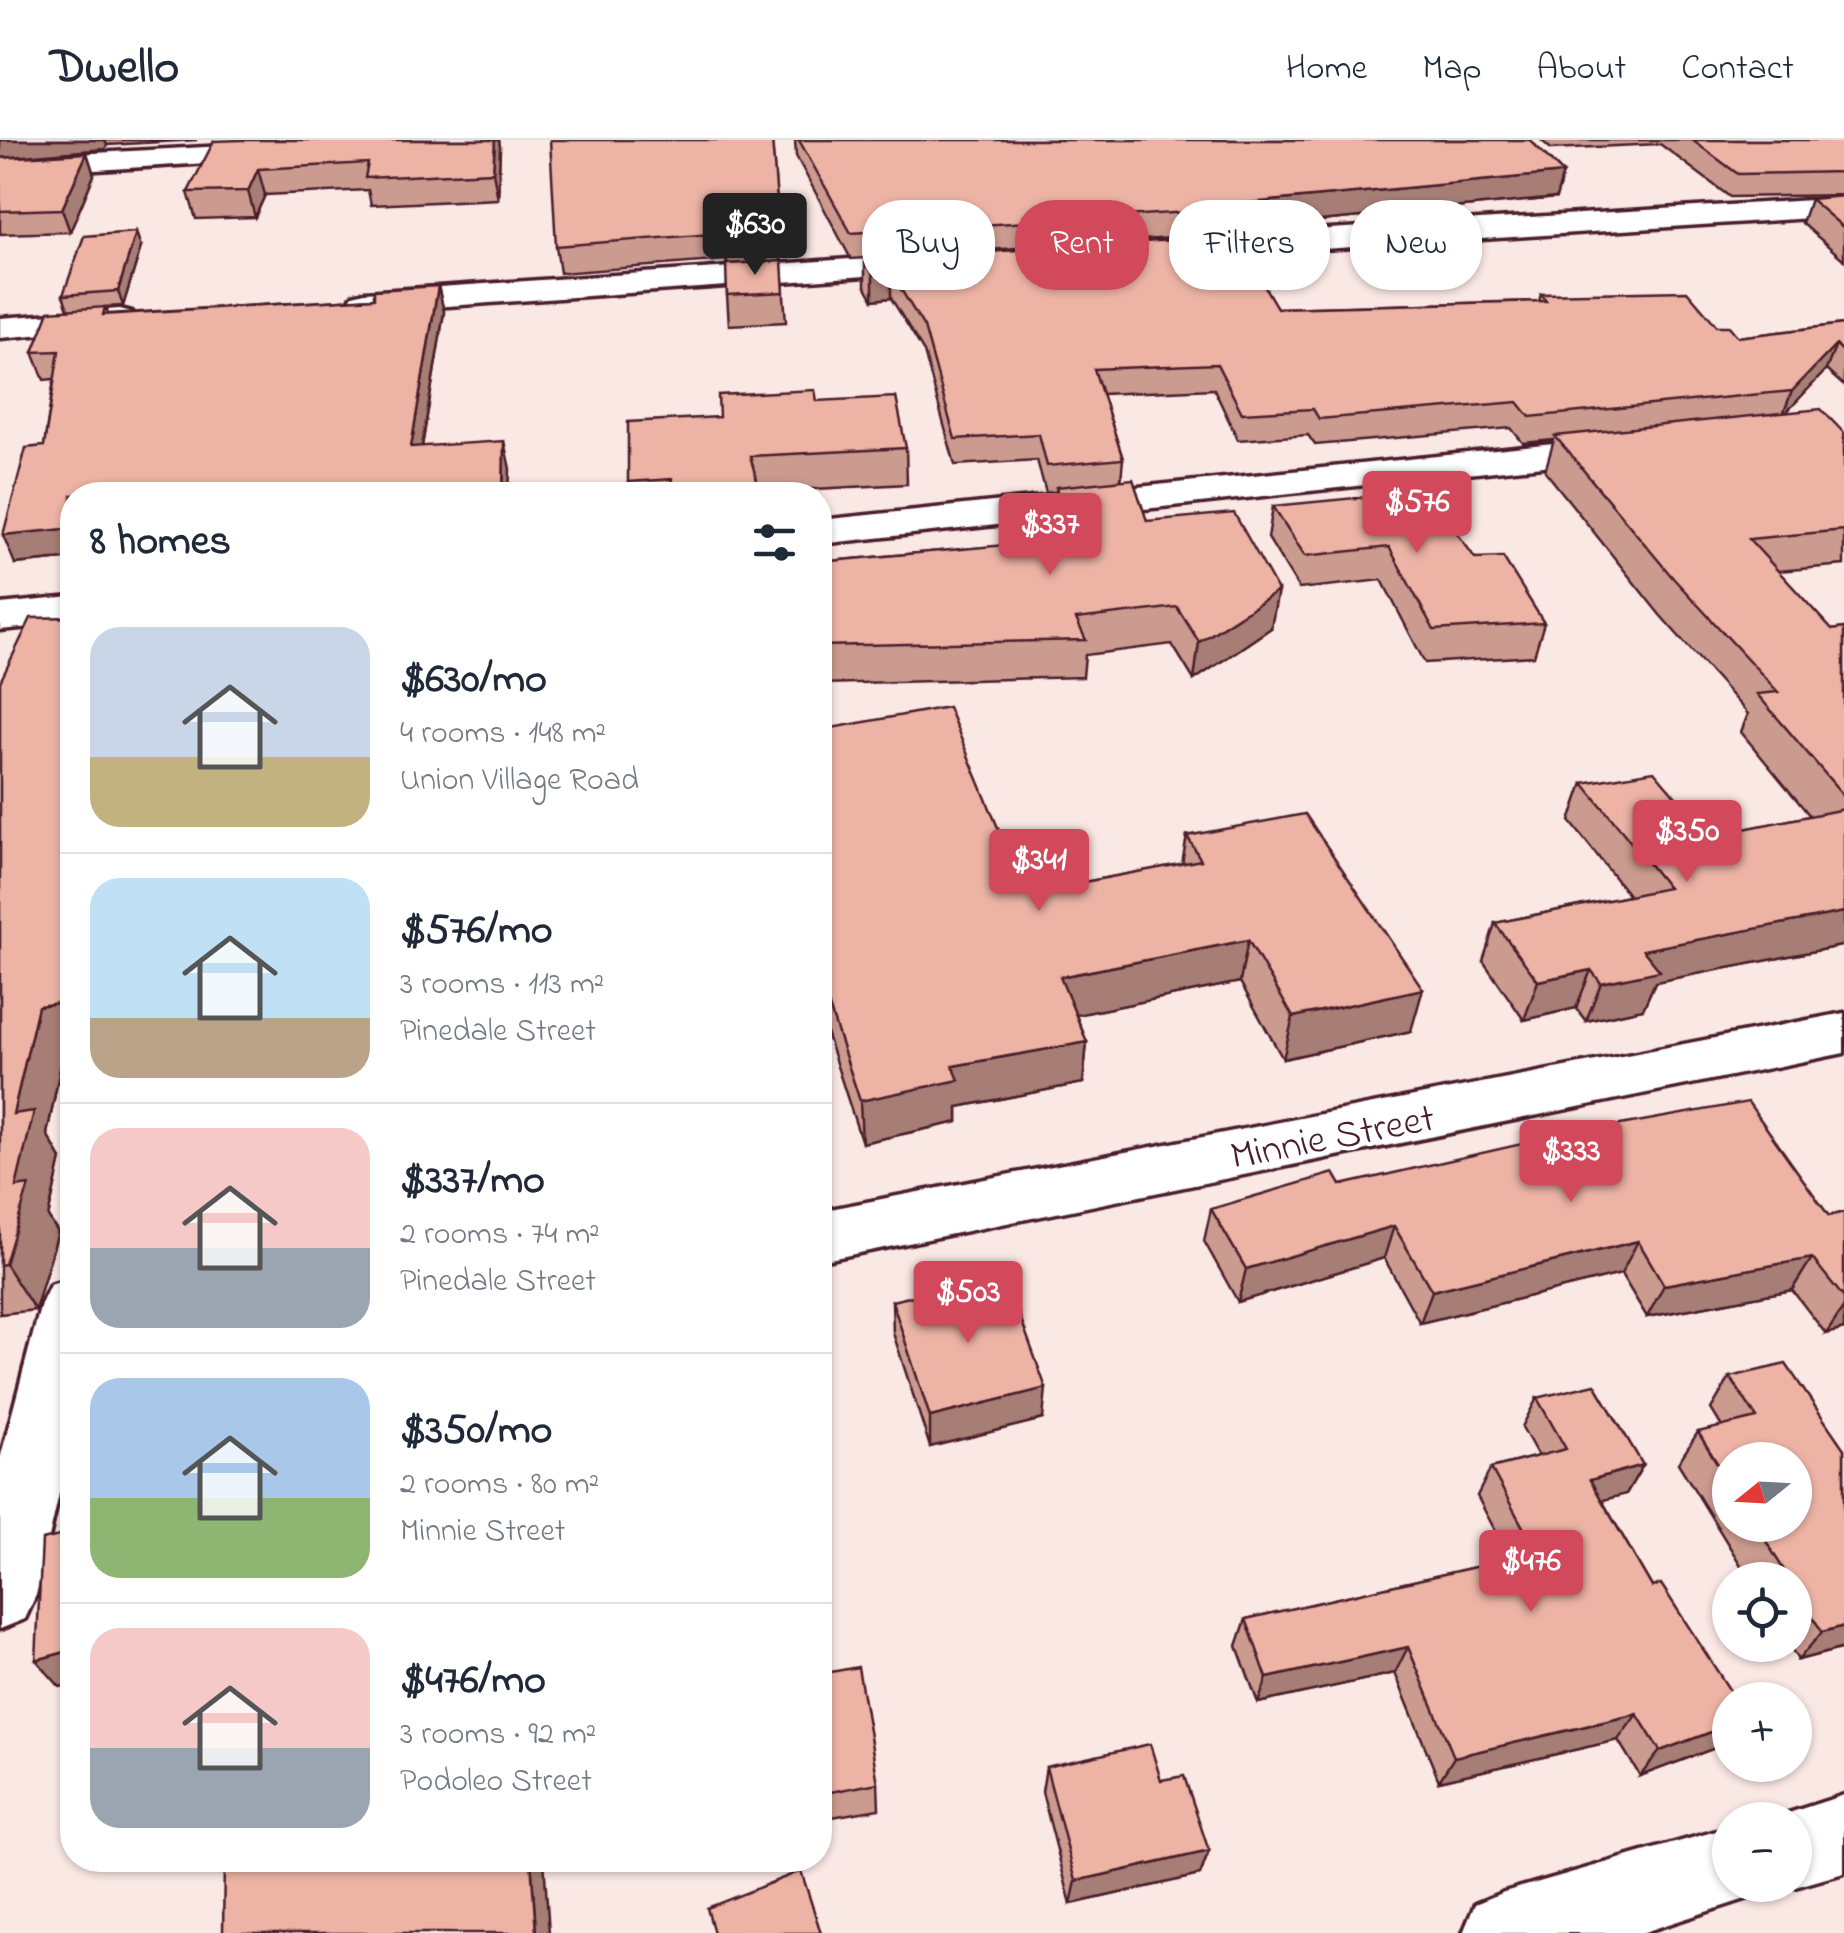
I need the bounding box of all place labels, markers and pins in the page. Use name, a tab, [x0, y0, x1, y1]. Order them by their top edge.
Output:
pin: $630	[696, 193, 814, 278]
pin: $576	[1358, 471, 1476, 556]
pin: $337	[991, 493, 1109, 578]
pin: $350	[1628, 800, 1746, 885]
pin: $341	[980, 829, 1098, 914]
pin: $333	[1512, 1120, 1630, 1205]
pin: $503	[909, 1261, 1027, 1346]
pin: $476	[1472, 1530, 1590, 1615]

